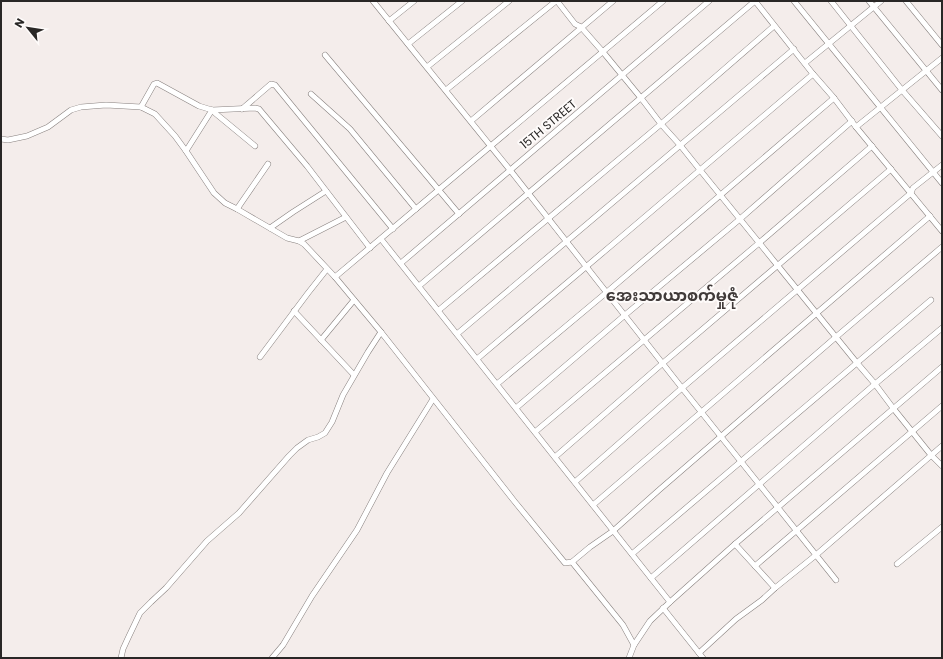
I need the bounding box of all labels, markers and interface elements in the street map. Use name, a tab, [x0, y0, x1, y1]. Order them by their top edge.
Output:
north arrow	[8, 8, 48, 48]
text: N	[10, 15, 28, 31]
street label: 15TH STREET	[516, 95, 580, 153]
district label: အေးသာယာစက်မှုဇုံ	[606, 284, 738, 309]

